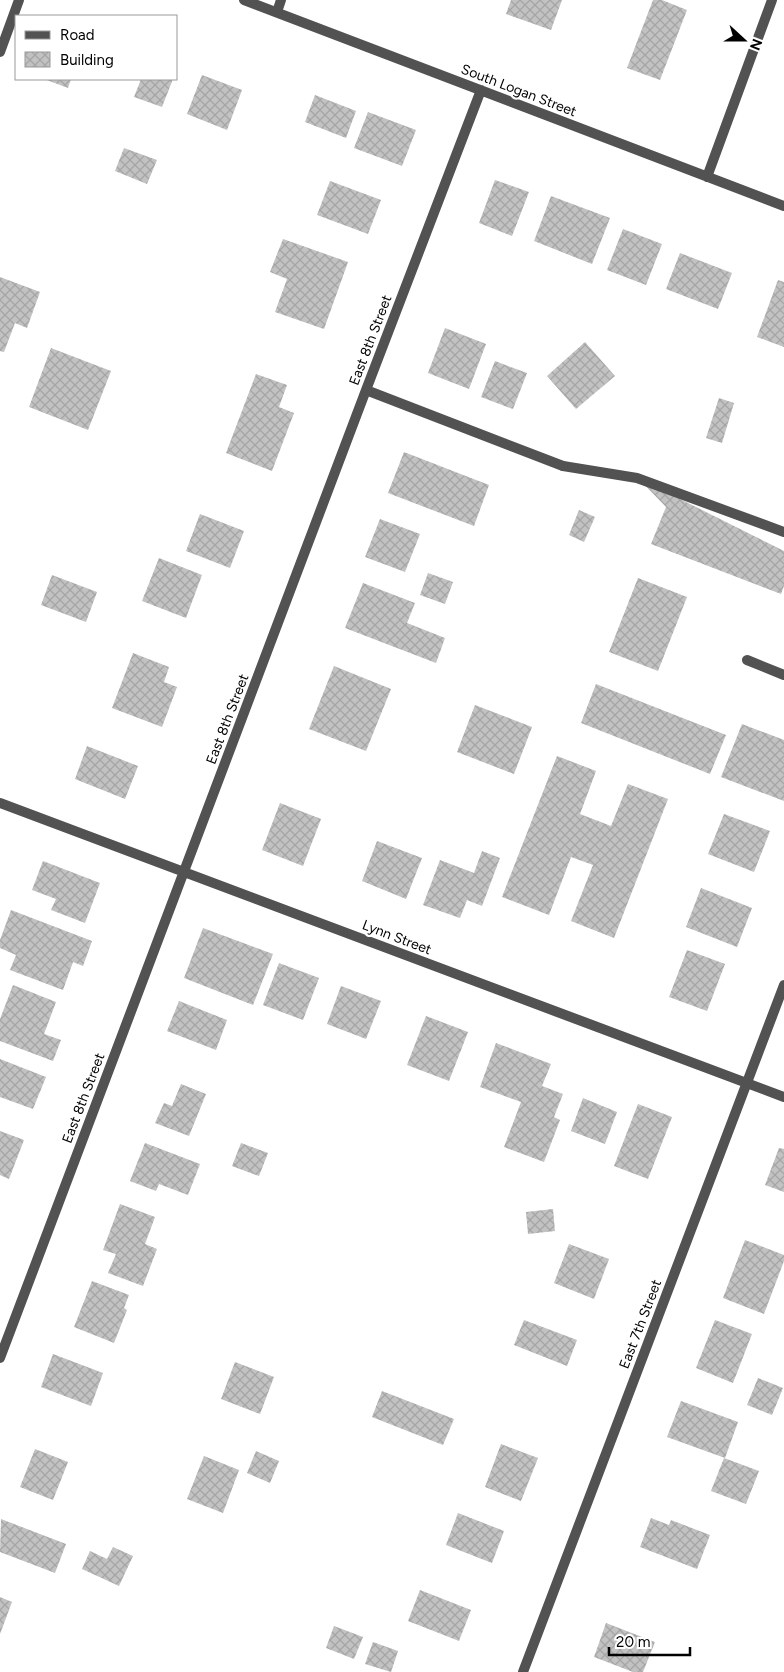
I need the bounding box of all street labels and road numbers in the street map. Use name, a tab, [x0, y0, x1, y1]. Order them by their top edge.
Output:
street label: South Logan Street	[459, 61, 579, 120]
street label: East 8th Street	[345, 293, 395, 388]
street label: East 8th Street	[202, 672, 252, 767]
street label: Lynn Street	[360, 916, 434, 958]
street label: East 8th Street	[58, 1051, 108, 1146]
street label: East 7th Street	[616, 1277, 665, 1371]

